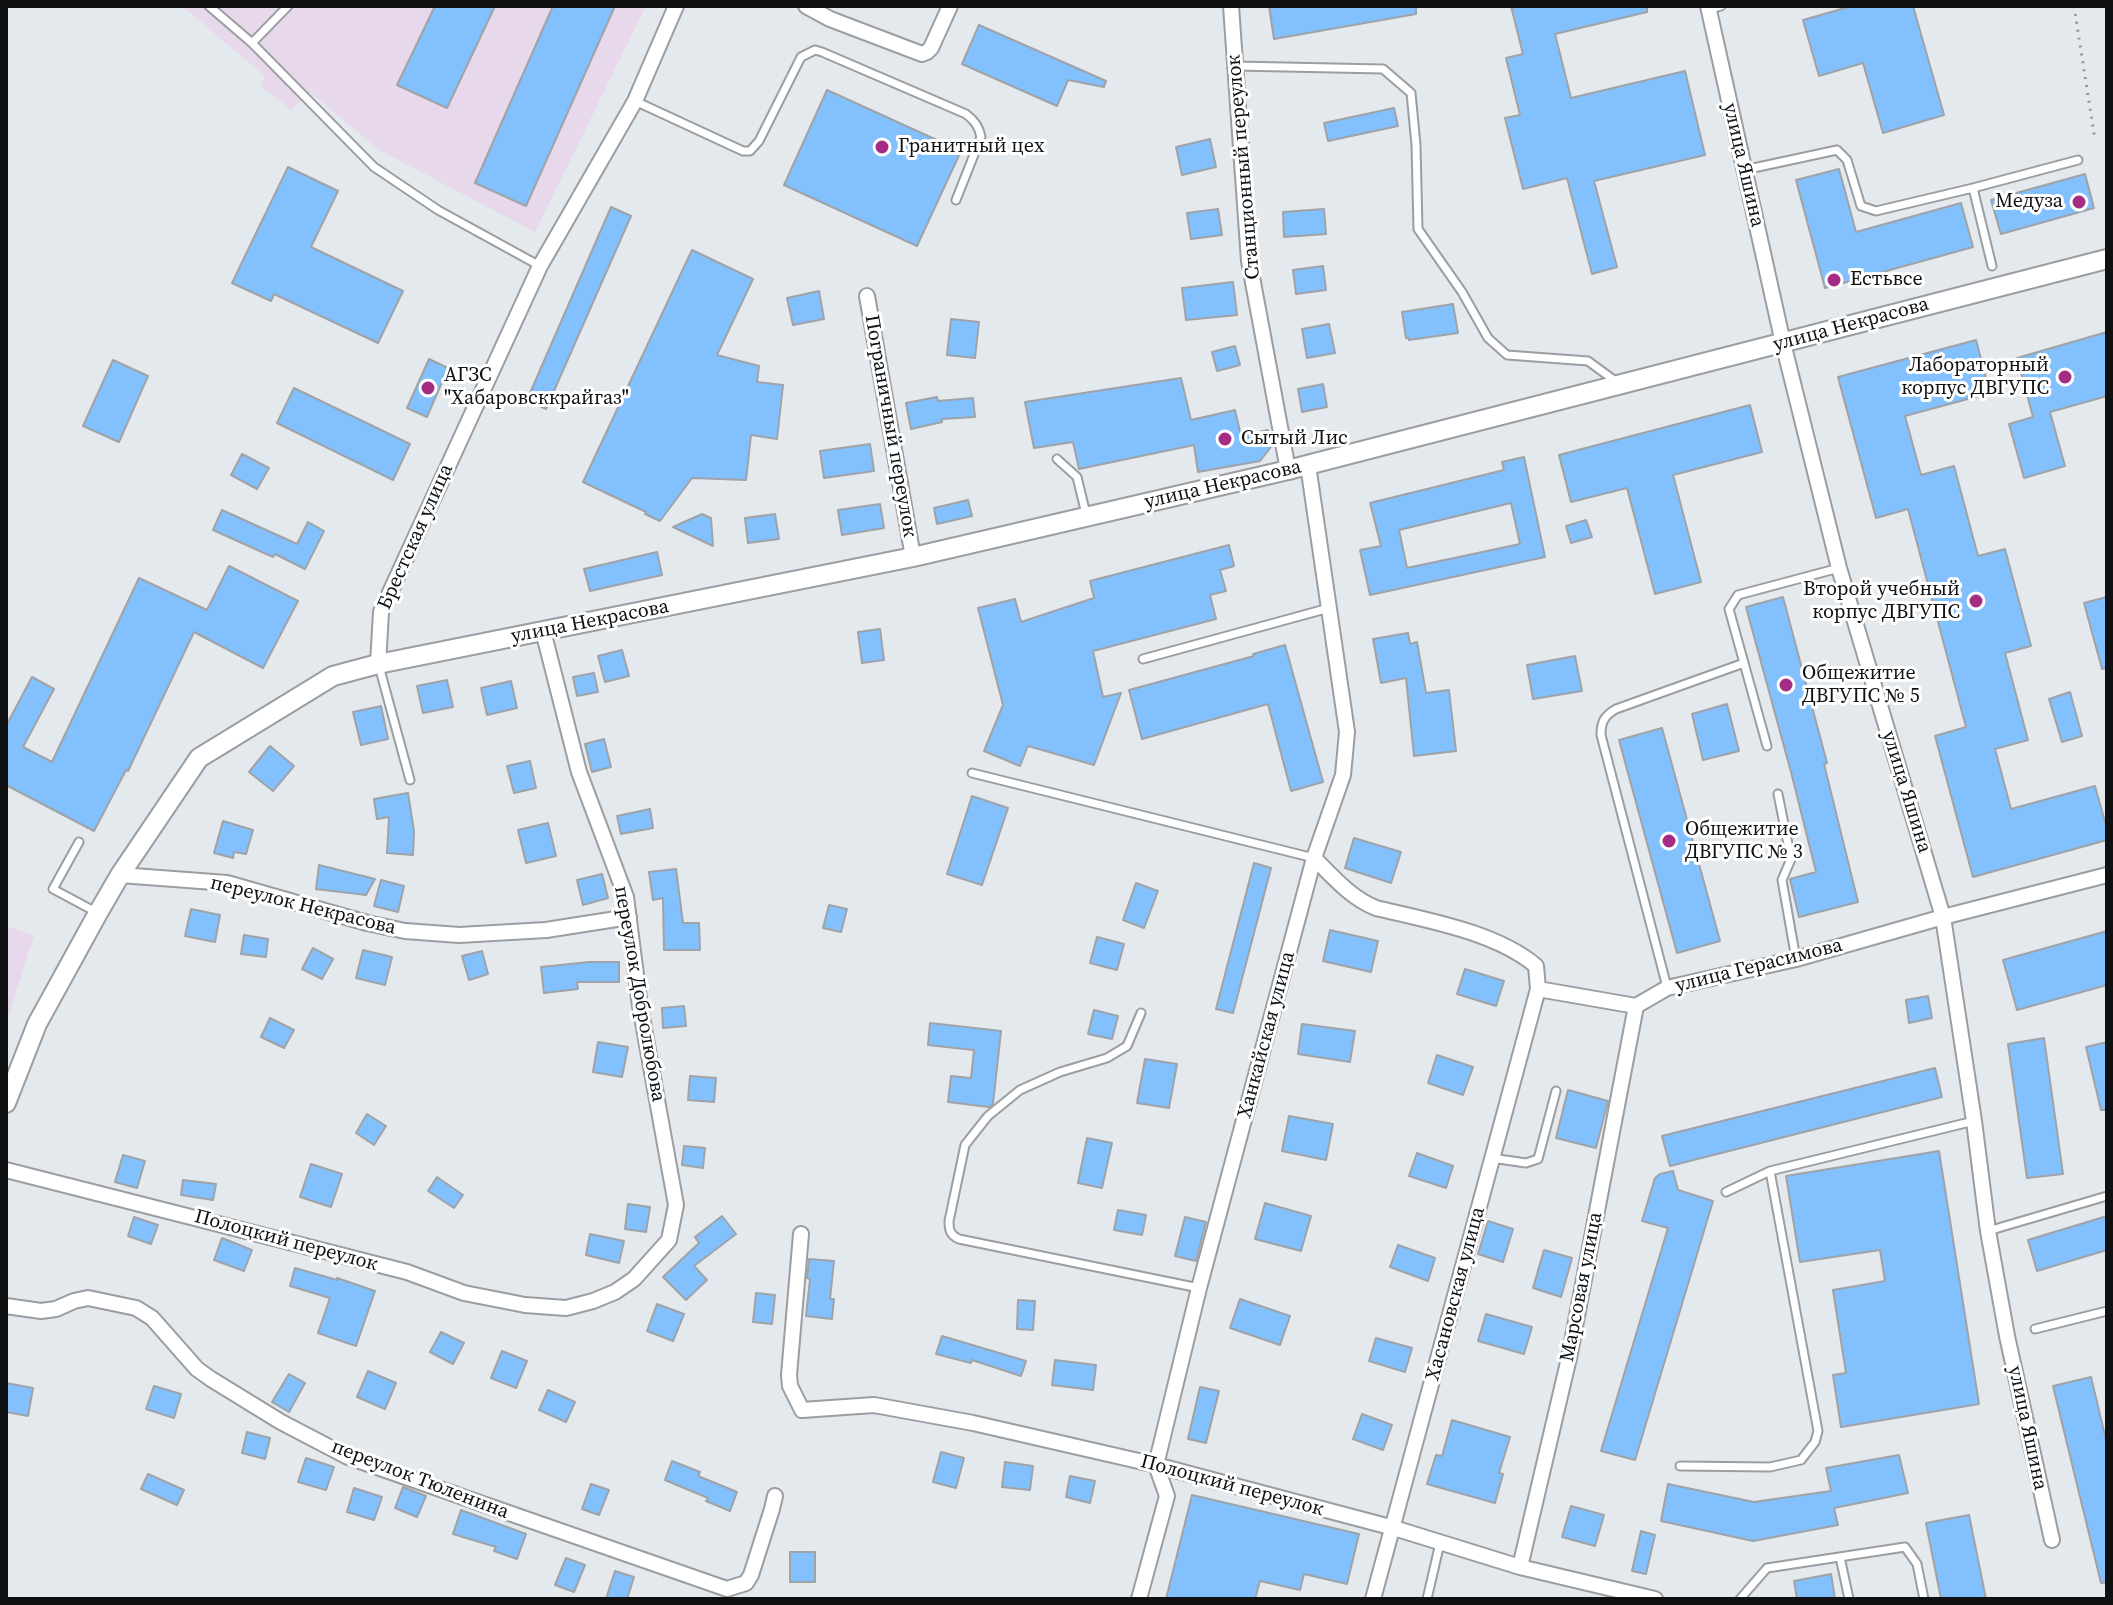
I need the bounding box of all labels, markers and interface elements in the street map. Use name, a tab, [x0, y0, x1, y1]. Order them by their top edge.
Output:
street label: Станционный переулок	[1222, 54, 1266, 280]
street label: улица Яшина	[1717, 101, 1769, 229]
place label: Гранитный цех	[898, 135, 1044, 159]
marker: Гранитный цех	[873, 138, 891, 156]
place label: Медуза	[1995, 190, 2063, 214]
marker: Медуза	[2070, 193, 2088, 211]
place label: Естьвсе	[1850, 268, 1923, 292]
marker: Естьвсе	[1825, 271, 1843, 289]
street label: улица Некрасова	[1770, 293, 1932, 357]
street label: Пограничный переулок	[859, 313, 921, 539]
place label: Лабораторный корпус ДВГУПС	[1901, 354, 2049, 401]
place label: АГЗС "Хабаровсккрайгаз"	[444, 364, 629, 411]
marker: Лабораторный корпус ДВГУПС	[2056, 368, 2074, 386]
marker: АГЗС "Хабаровсккрайгаз"	[419, 379, 437, 397]
place label: Сытый Лис	[1241, 427, 1348, 451]
marker: Сытый Лис	[1216, 430, 1234, 448]
street label: улица Некрасова	[1142, 455, 1304, 515]
street label: Брестская улица	[373, 461, 459, 613]
place label: Второй учебный корпус ДВГУПС	[1803, 578, 1960, 625]
marker: Второй учебный корпус ДВГУПС	[1967, 592, 1985, 610]
street label: улица Некрасова	[509, 595, 671, 649]
place label: Общежитие ДВГУПС № 5	[1802, 662, 1920, 709]
marker: Общежитие ДВГУПС № 5	[1777, 676, 1795, 694]
street label: улица Яшина	[1876, 728, 1936, 856]
place label: Общежитие ДВГУПС № 3	[1685, 818, 1803, 865]
marker: Общежитие ДВГУПС № 3	[1660, 832, 1678, 850]
street label: переулок Некрасова	[208, 871, 398, 941]
street label: переулок Добролюбова	[608, 884, 670, 1104]
street label: улица Герасимова	[1673, 934, 1845, 998]
street label: Ханкайская улица	[1233, 949, 1301, 1121]
street label: Хасановская улица	[1421, 1204, 1491, 1384]
street label: Полоцкий переулок	[192, 1205, 380, 1277]
street label: Марсовая улица	[1556, 1210, 1608, 1364]
street label: улица Яшина	[2002, 1364, 2052, 1492]
street label: переулок Тюленина	[328, 1435, 512, 1525]
street label: Полоцкий переулок	[1138, 1450, 1326, 1522]

